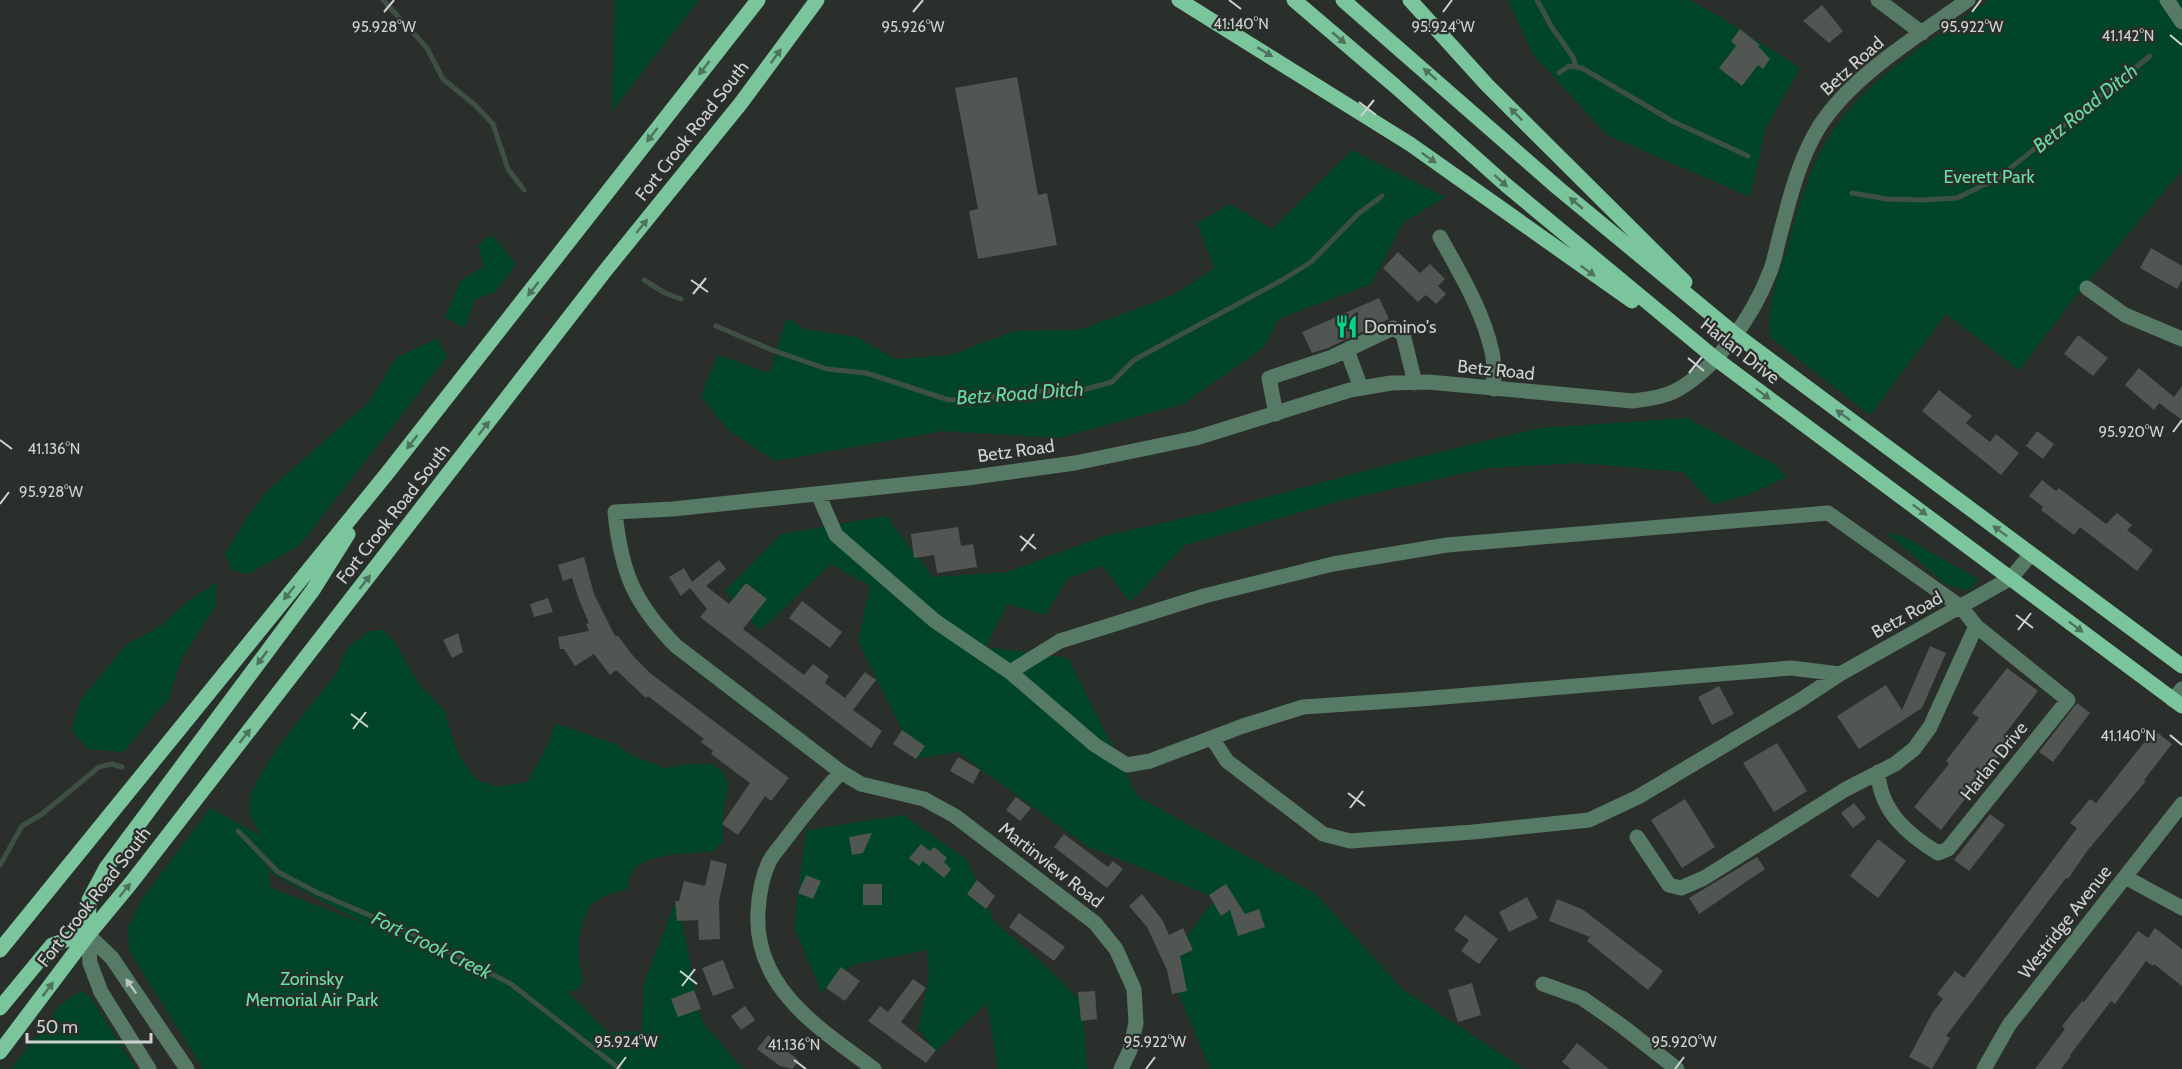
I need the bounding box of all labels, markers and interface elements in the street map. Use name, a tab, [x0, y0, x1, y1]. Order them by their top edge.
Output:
text: 41.140°N	[1213, 15, 1269, 33]
text: 95.928°W	[352, 18, 417, 36]
text: 95.926°W	[881, 18, 945, 36]
text: 95.924°W	[1411, 18, 1475, 36]
text: 95.922°W	[1941, 18, 2004, 36]
text: 41.142°N	[2102, 27, 2154, 45]
one-way arrow	[1331, 31, 1346, 44]
street label: Betz Road	[1816, 32, 1888, 100]
one-way arrow	[1257, 47, 1273, 58]
one-way arrow	[769, 48, 782, 64]
street label: Fort Crook Road South	[631, 57, 753, 205]
water label: Betz Road Ditch	[2028, 58, 2142, 158]
one-way arrow	[698, 61, 710, 76]
one-way arrow	[1423, 68, 1438, 81]
one-way arrow	[1509, 107, 1523, 121]
one-way arrow	[647, 127, 659, 142]
one-way arrow	[1420, 152, 1436, 164]
park label: Everett Park	[1944, 166, 2035, 188]
one-way arrow	[1493, 174, 1508, 188]
one-way arrow	[1569, 197, 1584, 209]
one-way arrow	[635, 219, 648, 234]
one-way arrow	[1579, 265, 1595, 277]
one-way arrow	[526, 281, 539, 297]
street label: Harlan Drive	[1696, 313, 1784, 389]
restaurant icon: Domino's	[1333, 314, 1359, 340]
place label: Domino's	[1364, 316, 1436, 338]
street label: Betz Road	[1456, 355, 1536, 385]
water label: Betz Road Ditch	[955, 377, 1085, 409]
one-way arrow	[1755, 388, 1771, 400]
one-way arrow	[1836, 409, 1851, 421]
one-way arrow	[478, 420, 491, 436]
text: 95.920°W	[2098, 423, 2164, 441]
one-way arrow	[406, 434, 418, 449]
street label: Betz Road	[976, 435, 1056, 467]
text: 41.136°N	[28, 440, 80, 458]
street label: Fort Crook Road South	[332, 440, 454, 588]
text: 95.928°W	[19, 483, 84, 501]
one-way arrow	[1911, 504, 1927, 516]
one-way arrow	[1992, 524, 2008, 537]
one-way arrow	[358, 575, 370, 590]
one-way arrow	[284, 586, 296, 601]
street label: Betz Road	[1868, 587, 1946, 643]
one-way arrow	[2068, 620, 2083, 632]
one-way arrow	[256, 650, 268, 666]
street label: Harlan Drive	[1956, 717, 2032, 805]
text: 41.140°N	[2100, 727, 2156, 745]
one-way arrow	[239, 728, 251, 744]
street label: Martinview Road	[994, 817, 1108, 913]
street label: Fort Crook Road South	[33, 823, 155, 971]
street label: Westridge Avenue	[2014, 861, 2116, 983]
one-way arrow	[118, 883, 131, 898]
water label: Fort Crook Creek	[368, 906, 497, 985]
park label: Zorinsky Memorial Air Park	[246, 968, 379, 1011]
one-way arrow	[125, 978, 137, 994]
one-way arrow	[41, 981, 53, 996]
scale bar	[27, 1006, 152, 1044]
text: 50 m	[36, 1016, 78, 1038]
text: 95.924°W	[594, 1033, 658, 1051]
text: 95.922°W	[1124, 1033, 1187, 1051]
text: 95.920°W	[1651, 1033, 1717, 1051]
text: 41.136°N	[768, 1036, 820, 1054]

